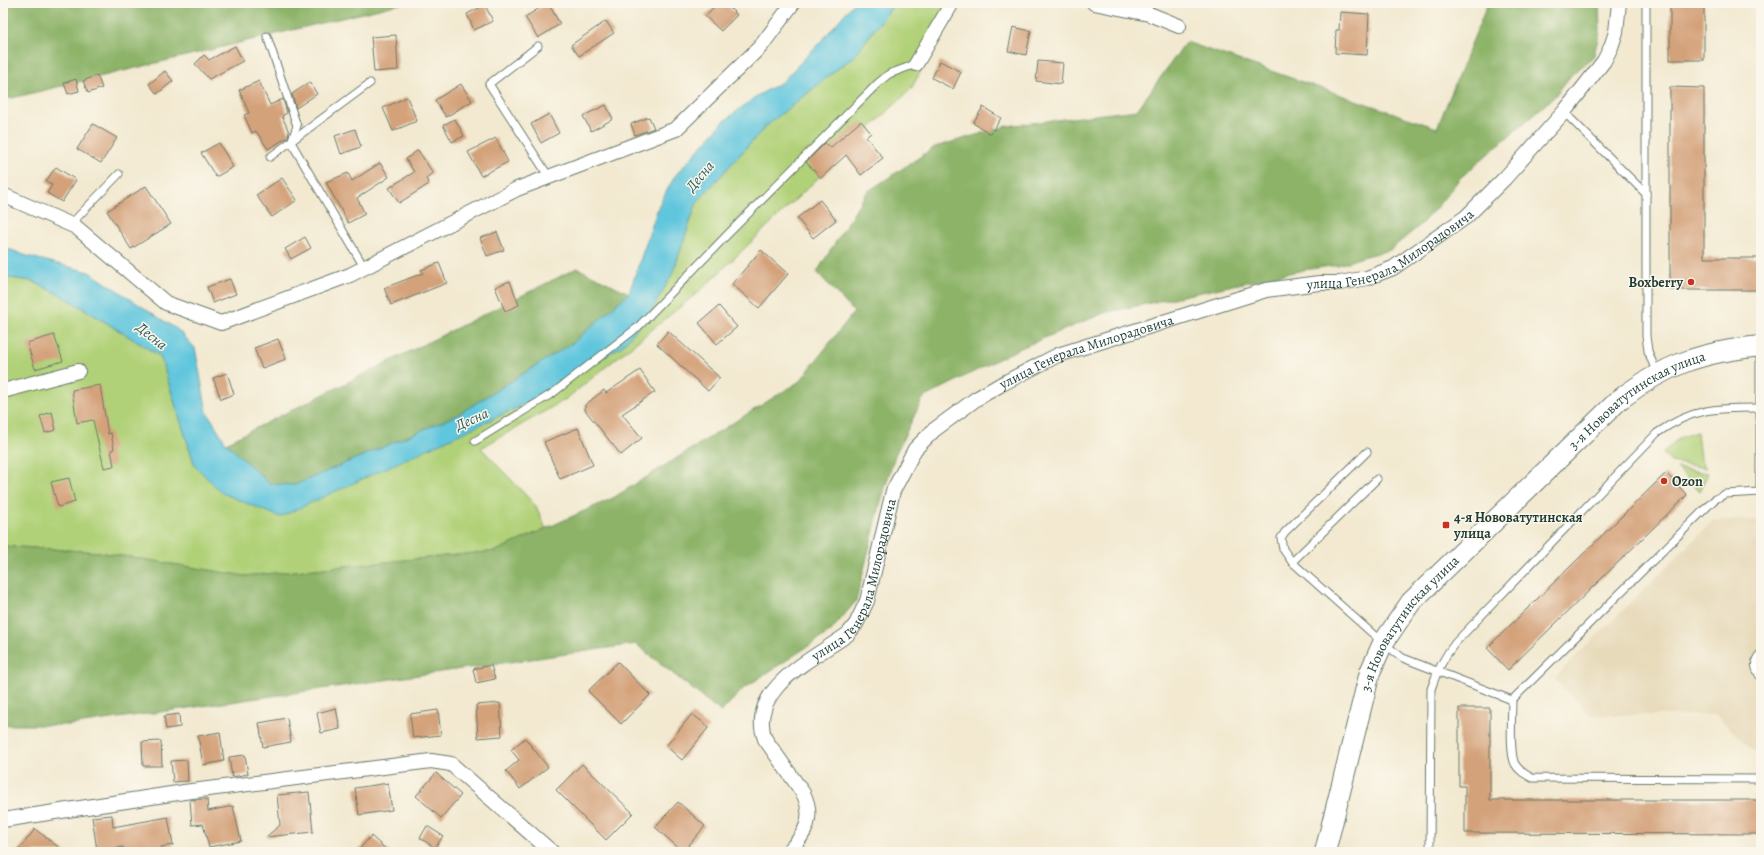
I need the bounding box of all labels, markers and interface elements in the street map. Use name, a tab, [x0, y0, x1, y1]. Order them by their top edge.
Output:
water label: Десна	[681, 156, 719, 196]
street label: улица Генерала Милорадовича	[1304, 205, 1479, 295]
place label: Boxberry	[1629, 273, 1684, 292]
marker: Boxberry	[1686, 277, 1696, 287]
street label: улица Генерала Милорадовича	[995, 310, 1176, 394]
water label: Десна	[132, 317, 172, 355]
street label: 3-я Нововатутинская улица	[1564, 347, 1708, 454]
water label: Десна	[451, 403, 492, 436]
place label: Ozon	[1672, 472, 1703, 491]
marker: Ozon	[1659, 476, 1669, 486]
street label: улица Генерала Милорадовича	[807, 496, 901, 666]
place label: 4-я Нововатутинская улица	[1453, 508, 1583, 543]
marker: 4-я Нововатутинская улица	[1441, 520, 1451, 530]
street label: 3-я Нововатутинская улица	[1356, 551, 1464, 694]

